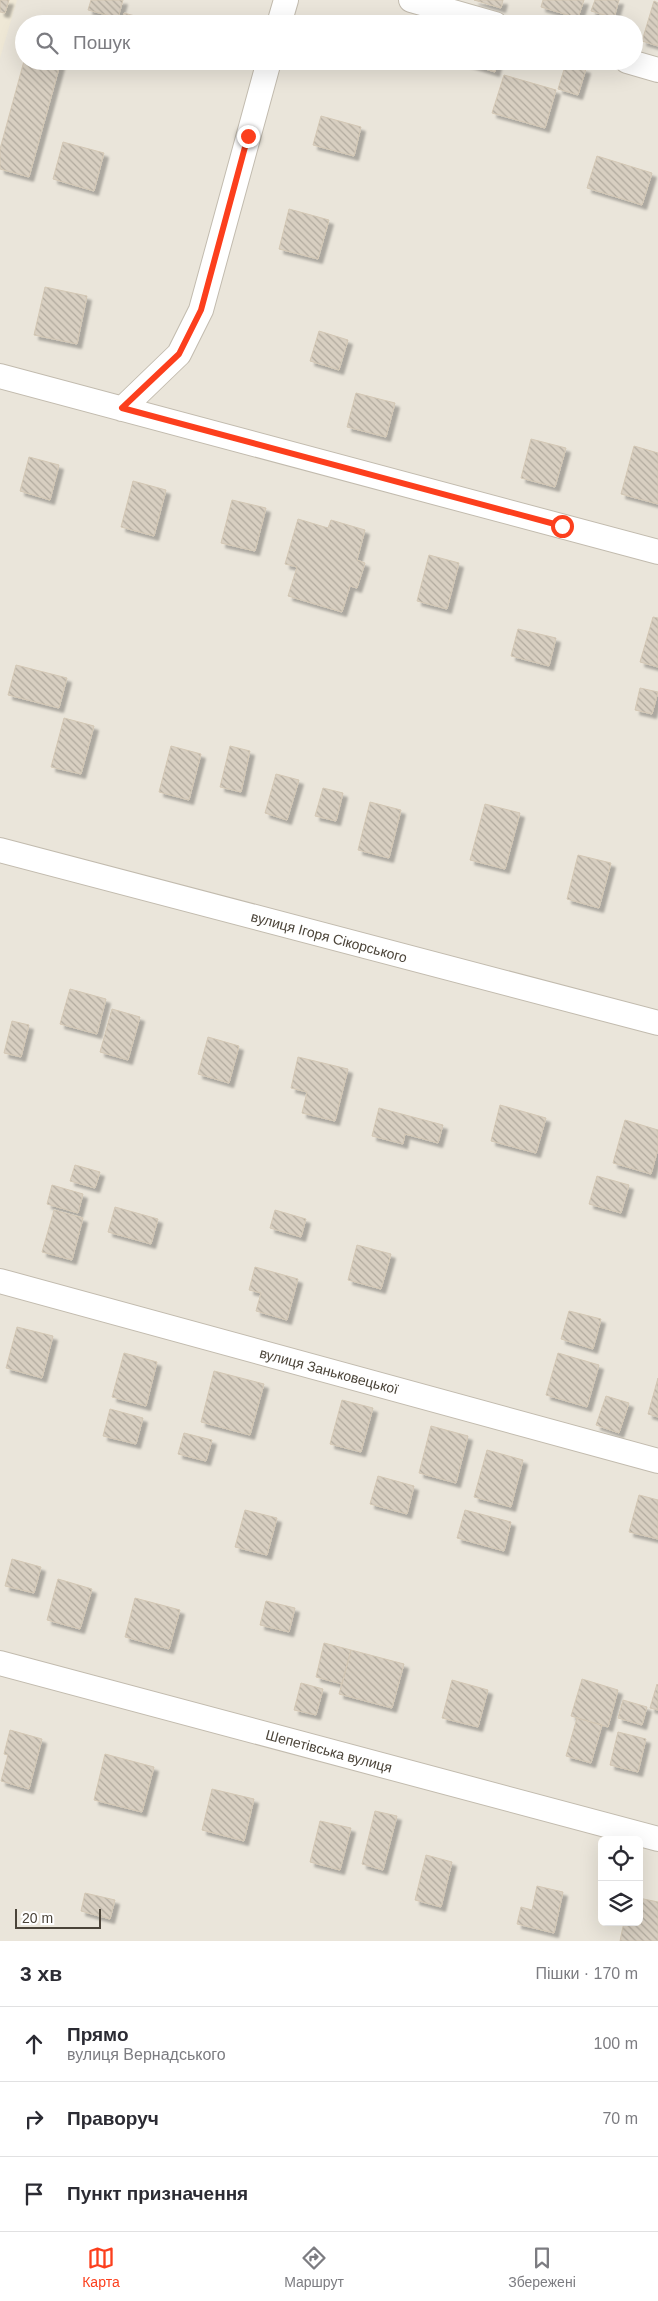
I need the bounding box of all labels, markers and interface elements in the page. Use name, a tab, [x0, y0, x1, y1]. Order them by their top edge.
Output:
search box	[15, 15, 643, 70]
icon: search	[33, 29, 61, 57]
text: Пошук	[73, 32, 130, 53]
route end	[237, 125, 260, 148]
route start	[551, 515, 574, 538]
street label: вулиця Ігоря Сікорського	[249, 908, 409, 966]
street label: вулиця Заньковецької	[258, 1345, 400, 1397]
street label: Шепетівська вулиця	[264, 1726, 394, 1776]
map controls	[598, 1836, 643, 1926]
button: locate	[598, 1836, 643, 1881]
button: layers	[598, 1881, 643, 1926]
scale bar	[15, 1906, 101, 1929]
text: 20 m	[22, 1910, 53, 1926]
text: 3 хв	[20, 1962, 62, 1985]
text: Пішки · 170 m	[535, 1965, 638, 1982]
text: Прямо	[67, 2024, 129, 2045]
icon: ahead	[20, 2030, 48, 2058]
text: 100 m	[594, 2035, 638, 2052]
text: вулиця Вернадського	[67, 2046, 226, 2063]
icon: right	[20, 2105, 48, 2133]
text: Праворуч	[67, 2108, 159, 2129]
text: 70 m	[602, 2110, 638, 2127]
icon: arrive	[20, 2180, 48, 2208]
text: Пункт призначення	[67, 2183, 248, 2204]
tab: Карта	[82, 2244, 120, 2290]
tab: Маршрут	[284, 2244, 344, 2290]
tab: Збережені	[508, 2244, 576, 2290]

